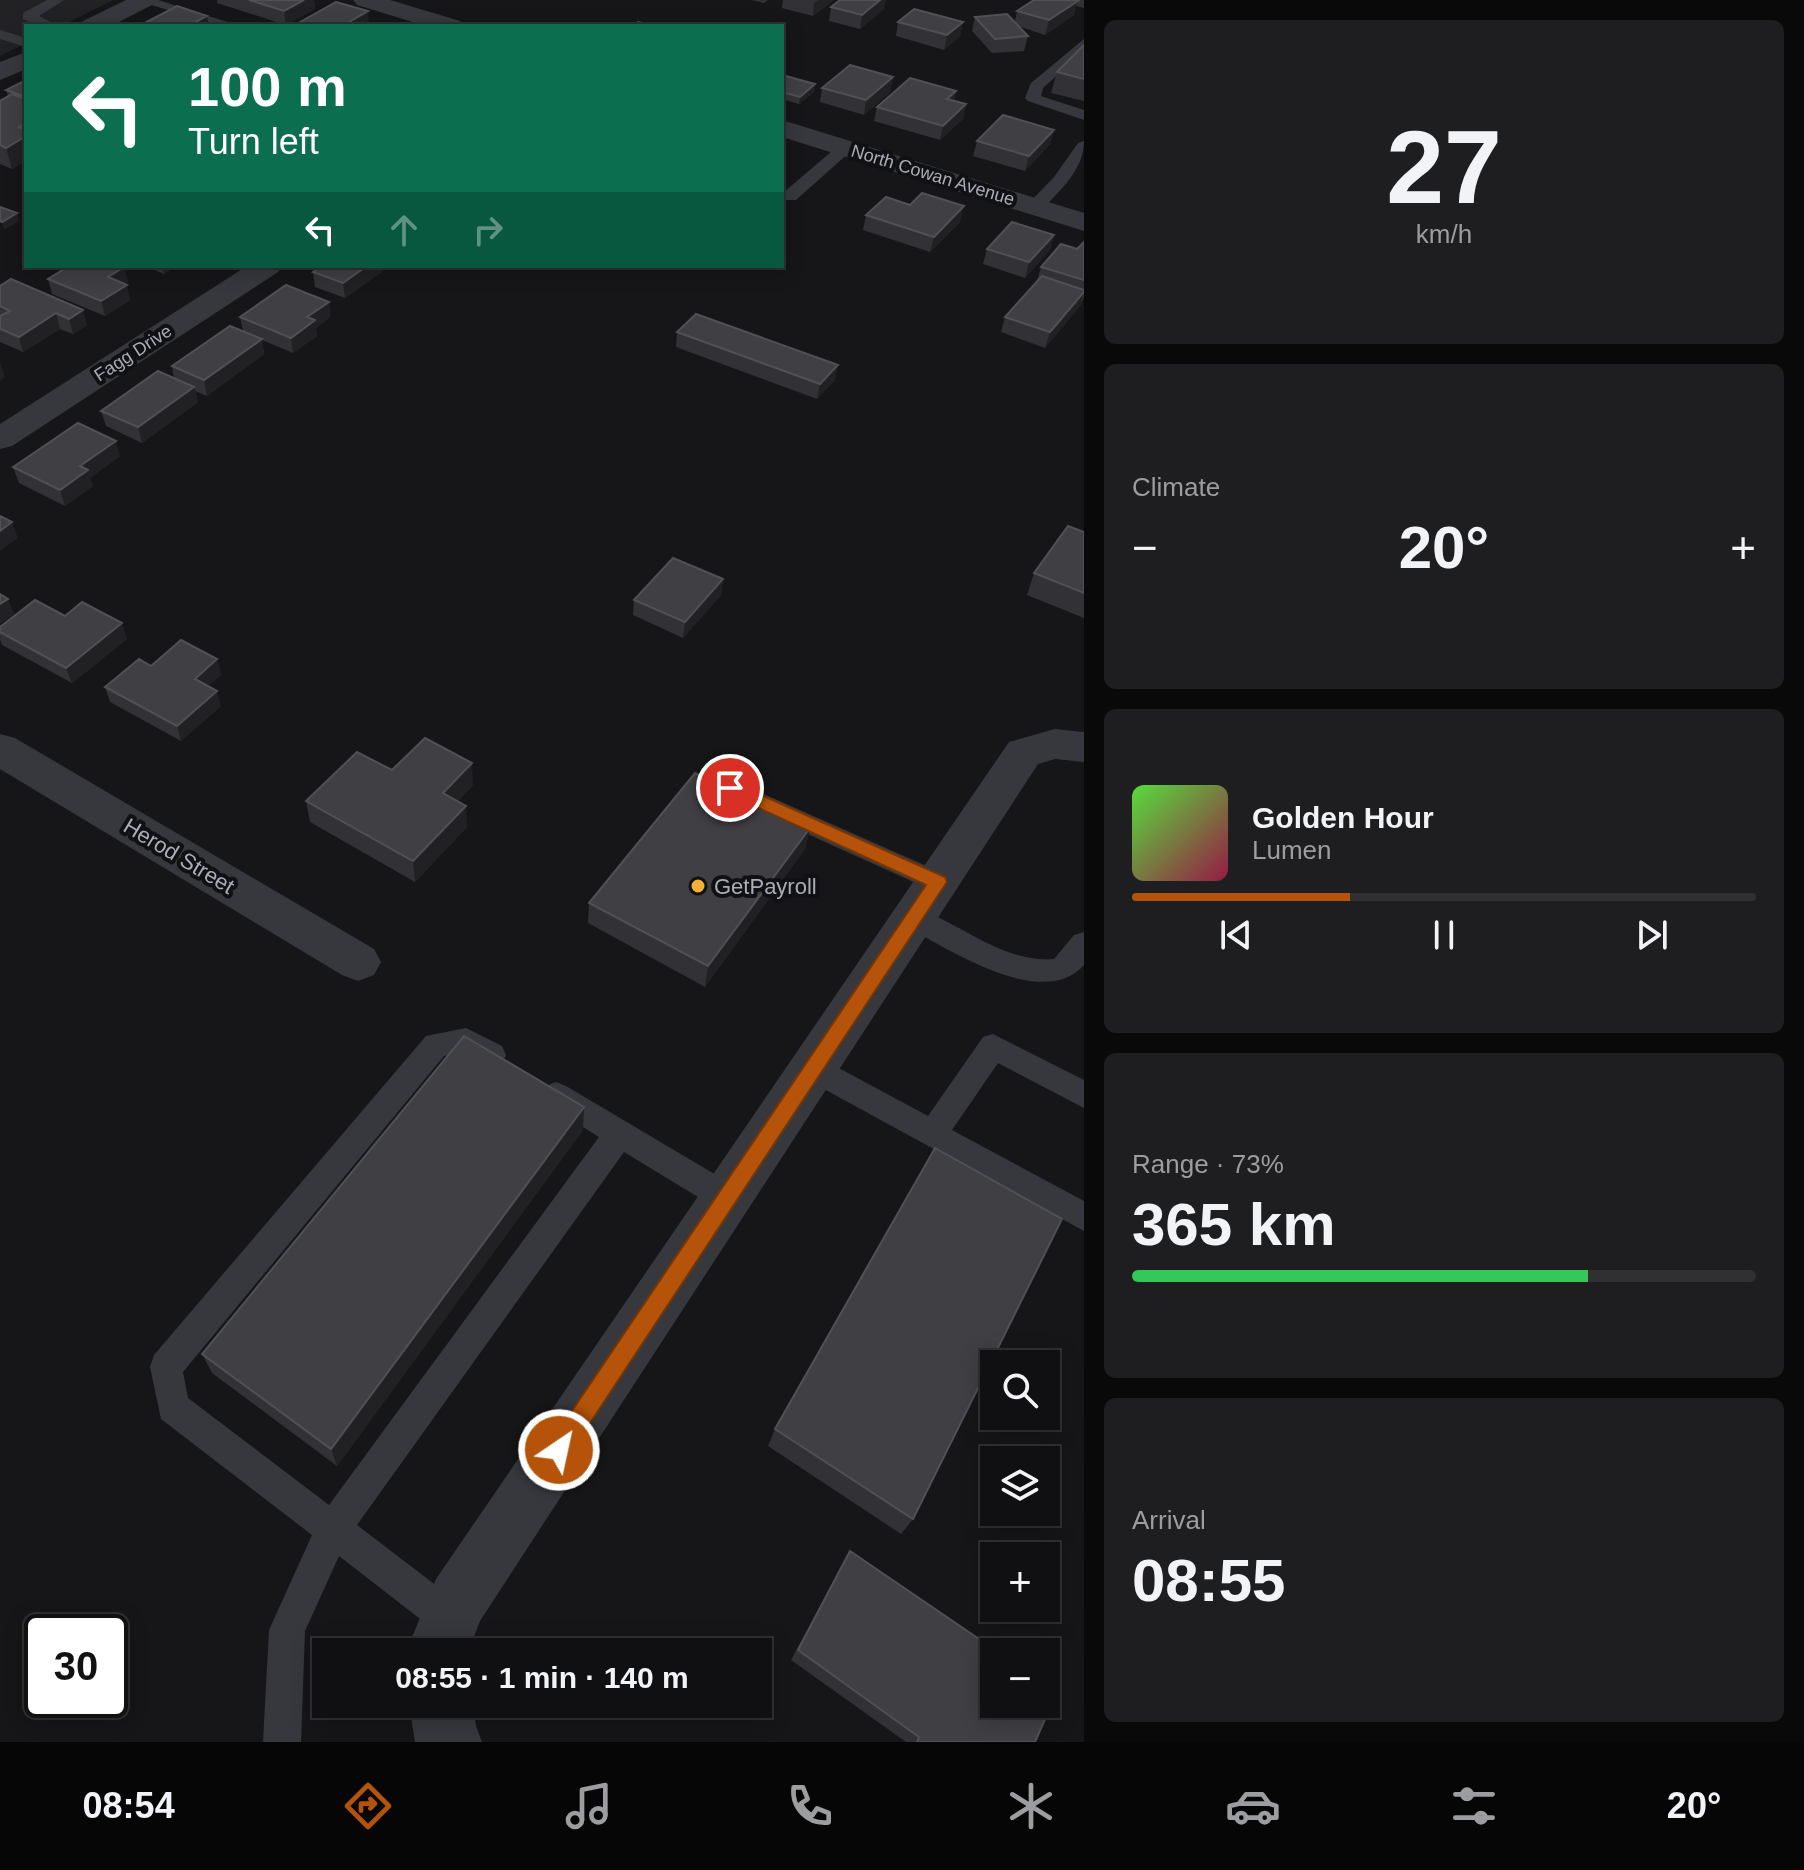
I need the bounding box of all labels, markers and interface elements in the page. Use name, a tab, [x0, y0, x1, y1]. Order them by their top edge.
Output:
text: 100 m	[188, 55, 347, 118]
icon: left	[56, 56, 160, 160]
text: 27	[1386, 109, 1502, 225]
text: Turn left	[188, 121, 319, 162]
street label: North Cowan Avenue	[849, 141, 1017, 209]
icon: left	[298, 208, 342, 252]
icon: ahead	[382, 208, 426, 252]
icon: right	[466, 208, 510, 252]
text: km/h	[1416, 219, 1472, 249]
street label: Fagg Drive	[91, 321, 175, 385]
text: Climate	[1132, 472, 1220, 502]
text: 20°	[1399, 514, 1489, 581]
text: −	[1132, 523, 1158, 572]
text: +	[1730, 523, 1756, 572]
pin	[696, 754, 764, 822]
icon: arrive	[708, 766, 752, 810]
text: Golden Hour	[1252, 801, 1434, 834]
street label: Herod Street	[119, 813, 239, 899]
text: Lumen	[1252, 835, 1332, 865]
place label: GetPayroll	[714, 874, 817, 899]
marker: GetPayroll	[689, 877, 707, 895]
icon: previous	[1214, 913, 1258, 957]
icon: pause	[1422, 913, 1466, 957]
icon: next	[1630, 913, 1674, 957]
text: Range · 73%	[1132, 1149, 1284, 1179]
text: 365 km	[1132, 1191, 1336, 1258]
map controls	[980, 1350, 1060, 1718]
button: search	[980, 1350, 1060, 1430]
position arrow	[517, 1408, 601, 1492]
button: layers	[980, 1446, 1060, 1526]
text: Arrival	[1132, 1505, 1206, 1535]
button: +	[980, 1542, 1060, 1622]
text: 08:55	[1132, 1547, 1285, 1614]
speed limit sign: 30	[24, 1614, 128, 1718]
button: −	[980, 1638, 1060, 1718]
text: 08:55 · 1 min · 140 m	[395, 1661, 689, 1694]
icon: directions	[340, 1778, 396, 1834]
icon: music	[561, 1778, 617, 1834]
icon: phone	[782, 1778, 838, 1834]
icon: climate	[1003, 1778, 1059, 1834]
icon: car	[1225, 1778, 1281, 1834]
icon: filters	[1446, 1778, 1502, 1834]
text: 08:54	[83, 1785, 175, 1826]
text: 20°	[1667, 1785, 1721, 1826]

